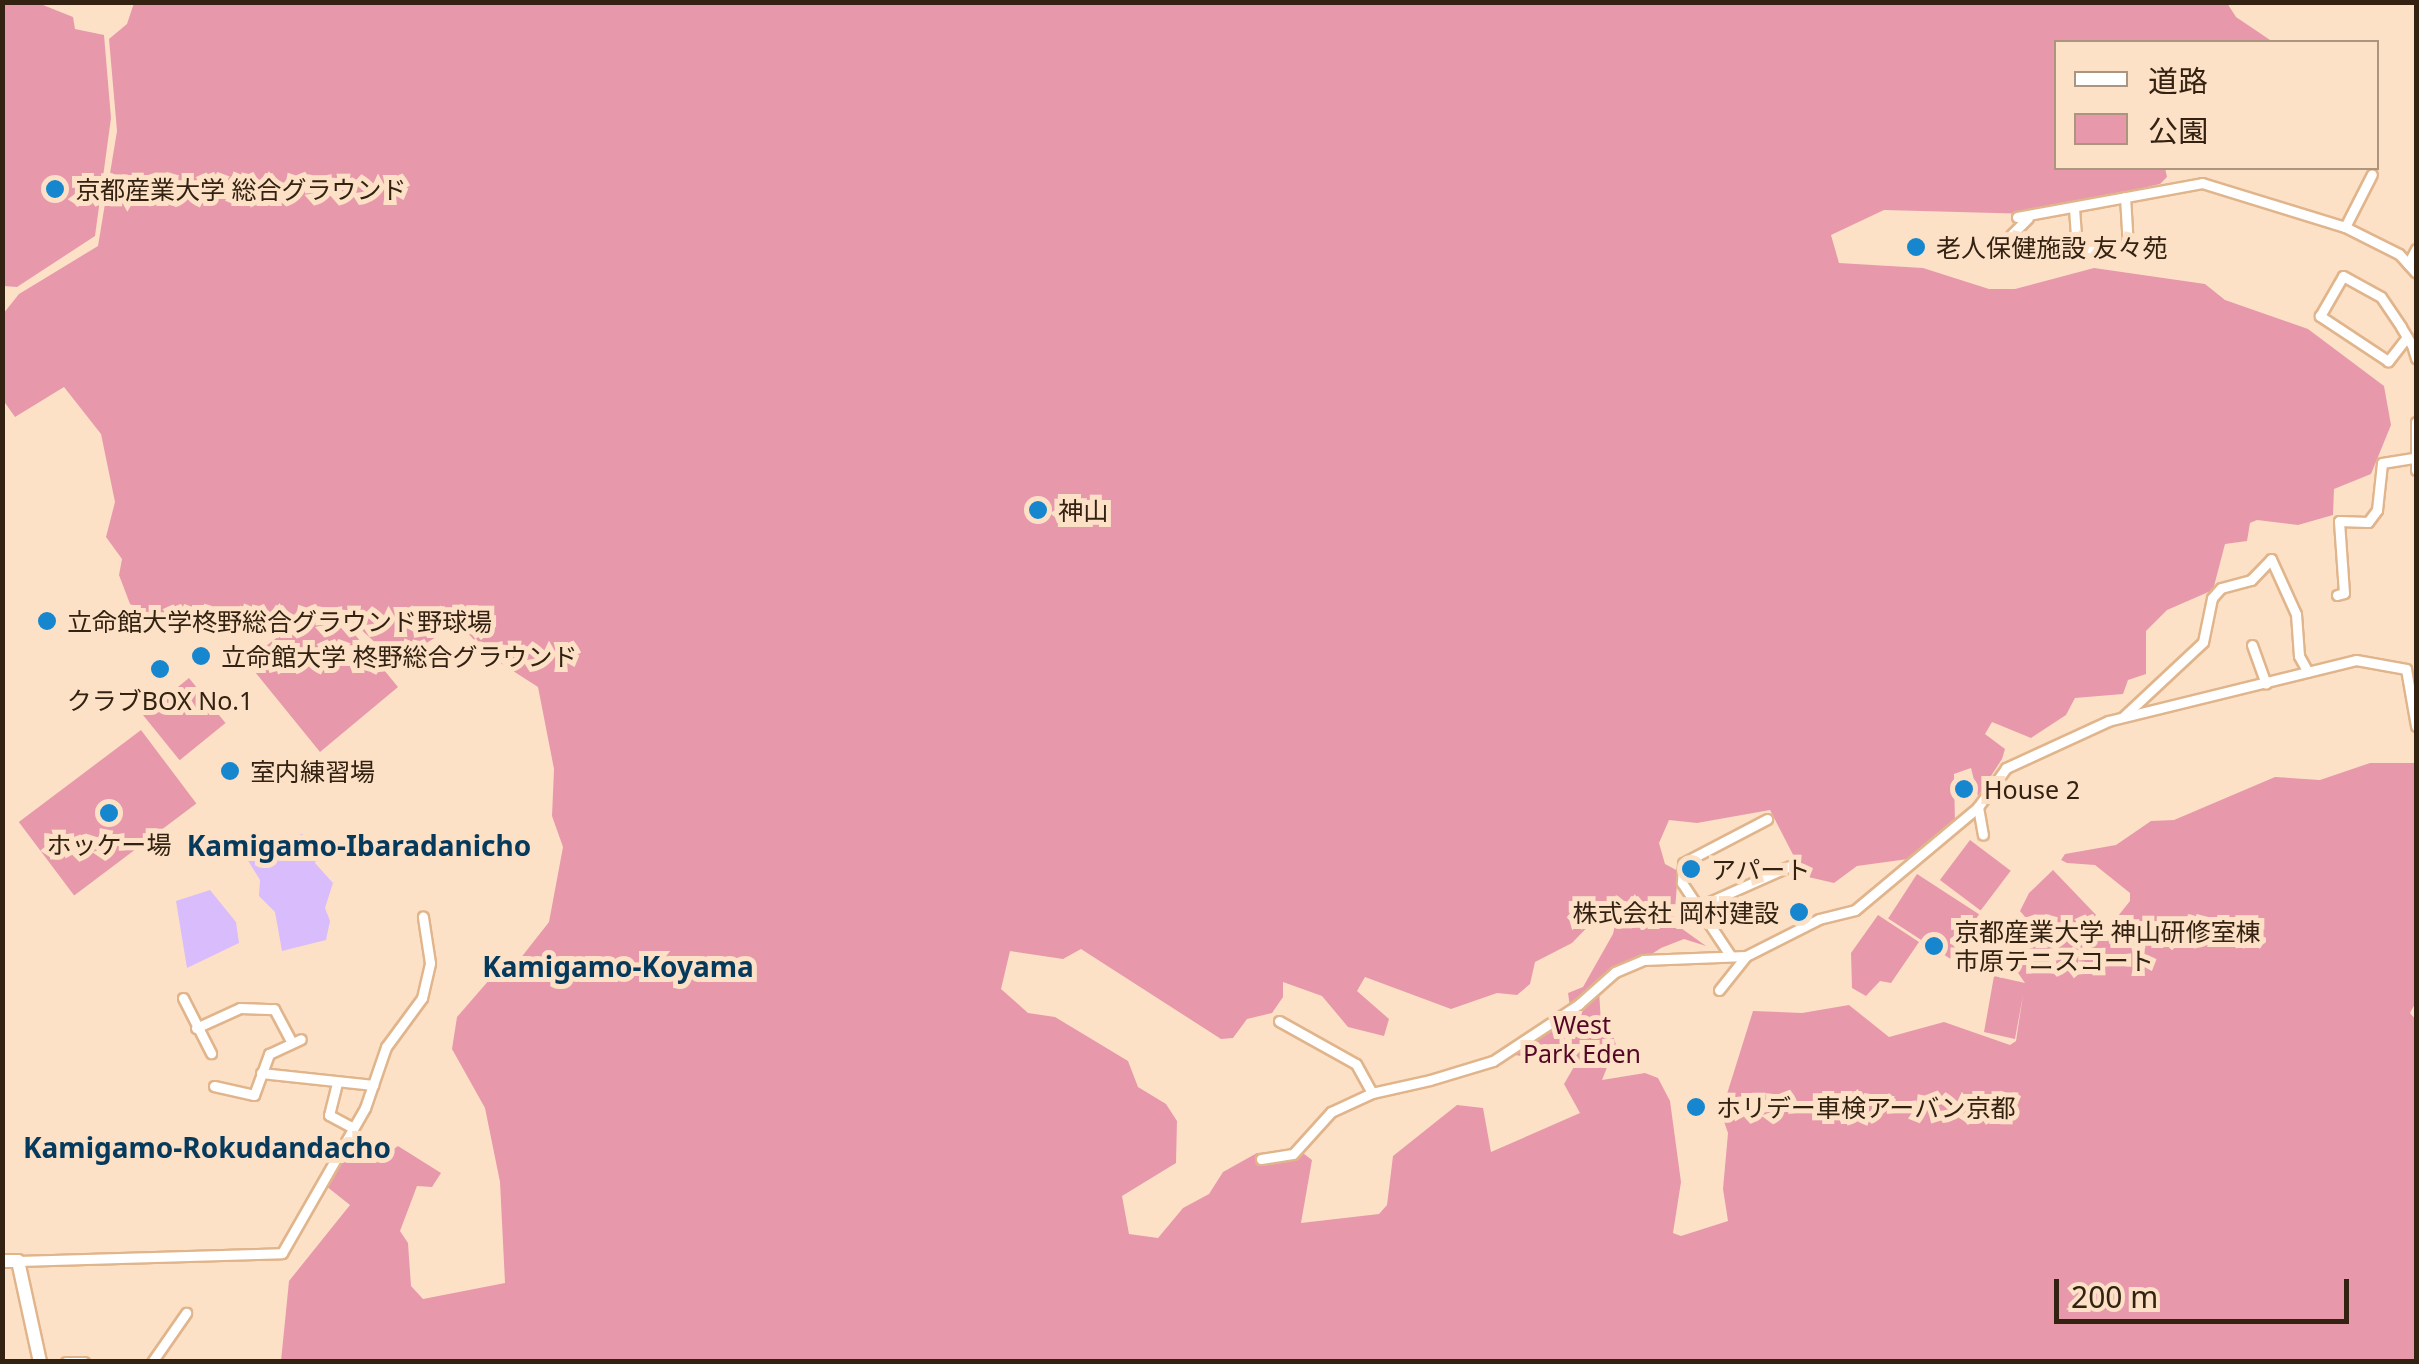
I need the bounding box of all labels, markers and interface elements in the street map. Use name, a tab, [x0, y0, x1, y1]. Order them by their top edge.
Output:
legend	[2054, 40, 2379, 170]
text: 道路	[2148, 60, 2208, 101]
text: 公園	[2148, 110, 2208, 151]
place label: 京都産業大学 総合グラウンド	[75, 174, 406, 204]
marker: 京都産業大学 総合グラウンド	[44, 178, 66, 200]
place label: 老人保健施設 友々苑	[1936, 232, 2167, 262]
marker: 老人保健施設 友々苑	[1905, 236, 1927, 258]
place label: 神山	[1058, 495, 1108, 525]
marker: 神山	[1027, 499, 1049, 521]
place label: 立命館大学柊野総合グラウンド野球場	[67, 606, 492, 636]
marker: 立命館大学柊野総合グラウンド野球場	[36, 610, 58, 632]
place label: 立命館大学 柊野総合グラウンド	[221, 641, 577, 671]
marker: 立命館大学 柊野総合グラウンド	[190, 645, 212, 667]
marker: クラブBOX No.1	[149, 658, 171, 680]
place label: クラブBOX No.1	[67, 685, 253, 715]
place label: 室内練習場	[250, 756, 375, 786]
marker: 室内練習場	[219, 760, 241, 782]
place label: House 2	[1984, 774, 2080, 804]
marker: House 2	[1953, 778, 1975, 800]
marker: ホッケー場	[98, 802, 120, 824]
district label: Kamigamo-Ibaradanicho	[187, 828, 531, 862]
place label: ホッケー場	[47, 829, 171, 859]
place label: アパート	[1711, 854, 1811, 884]
marker: アパート	[1680, 858, 1702, 880]
place label: 株式会社 岡村建設	[1573, 897, 1779, 927]
marker: 株式会社 岡村建設	[1788, 901, 1810, 923]
place label: 京都産業大学 神山研修室棟 市原テニスコート	[1954, 917, 2260, 976]
marker: 京都産業大学 神山研修室棟 市原テニスコート	[1923, 935, 1945, 957]
district label: Kamigamo-Koyama	[482, 949, 754, 983]
park label: West Park Eden	[1523, 1010, 1641, 1069]
place label: ホリデー車検アーバン京都	[1716, 1092, 2014, 1122]
marker: ホリデー車検アーバン京都	[1685, 1096, 1707, 1118]
district label: Kamigamo-Rokudandacho	[23, 1130, 391, 1164]
scale bar	[2059, 1259, 2354, 1321]
text: 200 m	[2071, 1276, 2158, 1317]

